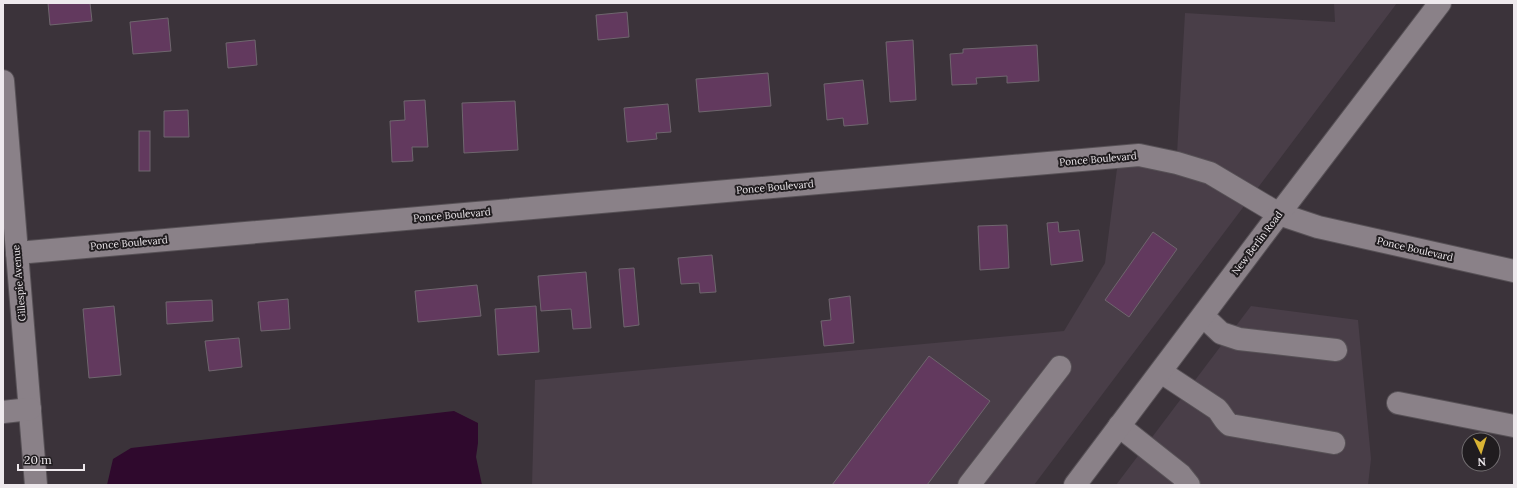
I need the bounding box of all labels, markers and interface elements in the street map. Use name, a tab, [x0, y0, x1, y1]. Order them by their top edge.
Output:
street label: Ponce Boulevard	[1059, 149, 1137, 169]
street label: Ponce Boulevard	[736, 177, 814, 197]
street label: Ponce Boulevard	[413, 205, 491, 225]
street label: New Berlin Road	[1229, 208, 1285, 278]
street label: Ponce Boulevard	[90, 233, 168, 253]
street label: Ponce Boulevard	[1376, 234, 1454, 264]
street label: Gillespie Avenue	[9, 244, 29, 322]
north arrow	[1461, 432, 1501, 472]
scale bar	[18, 446, 84, 472]
text: 20 m	[24, 452, 52, 467]
text: N	[1476, 455, 1486, 469]

